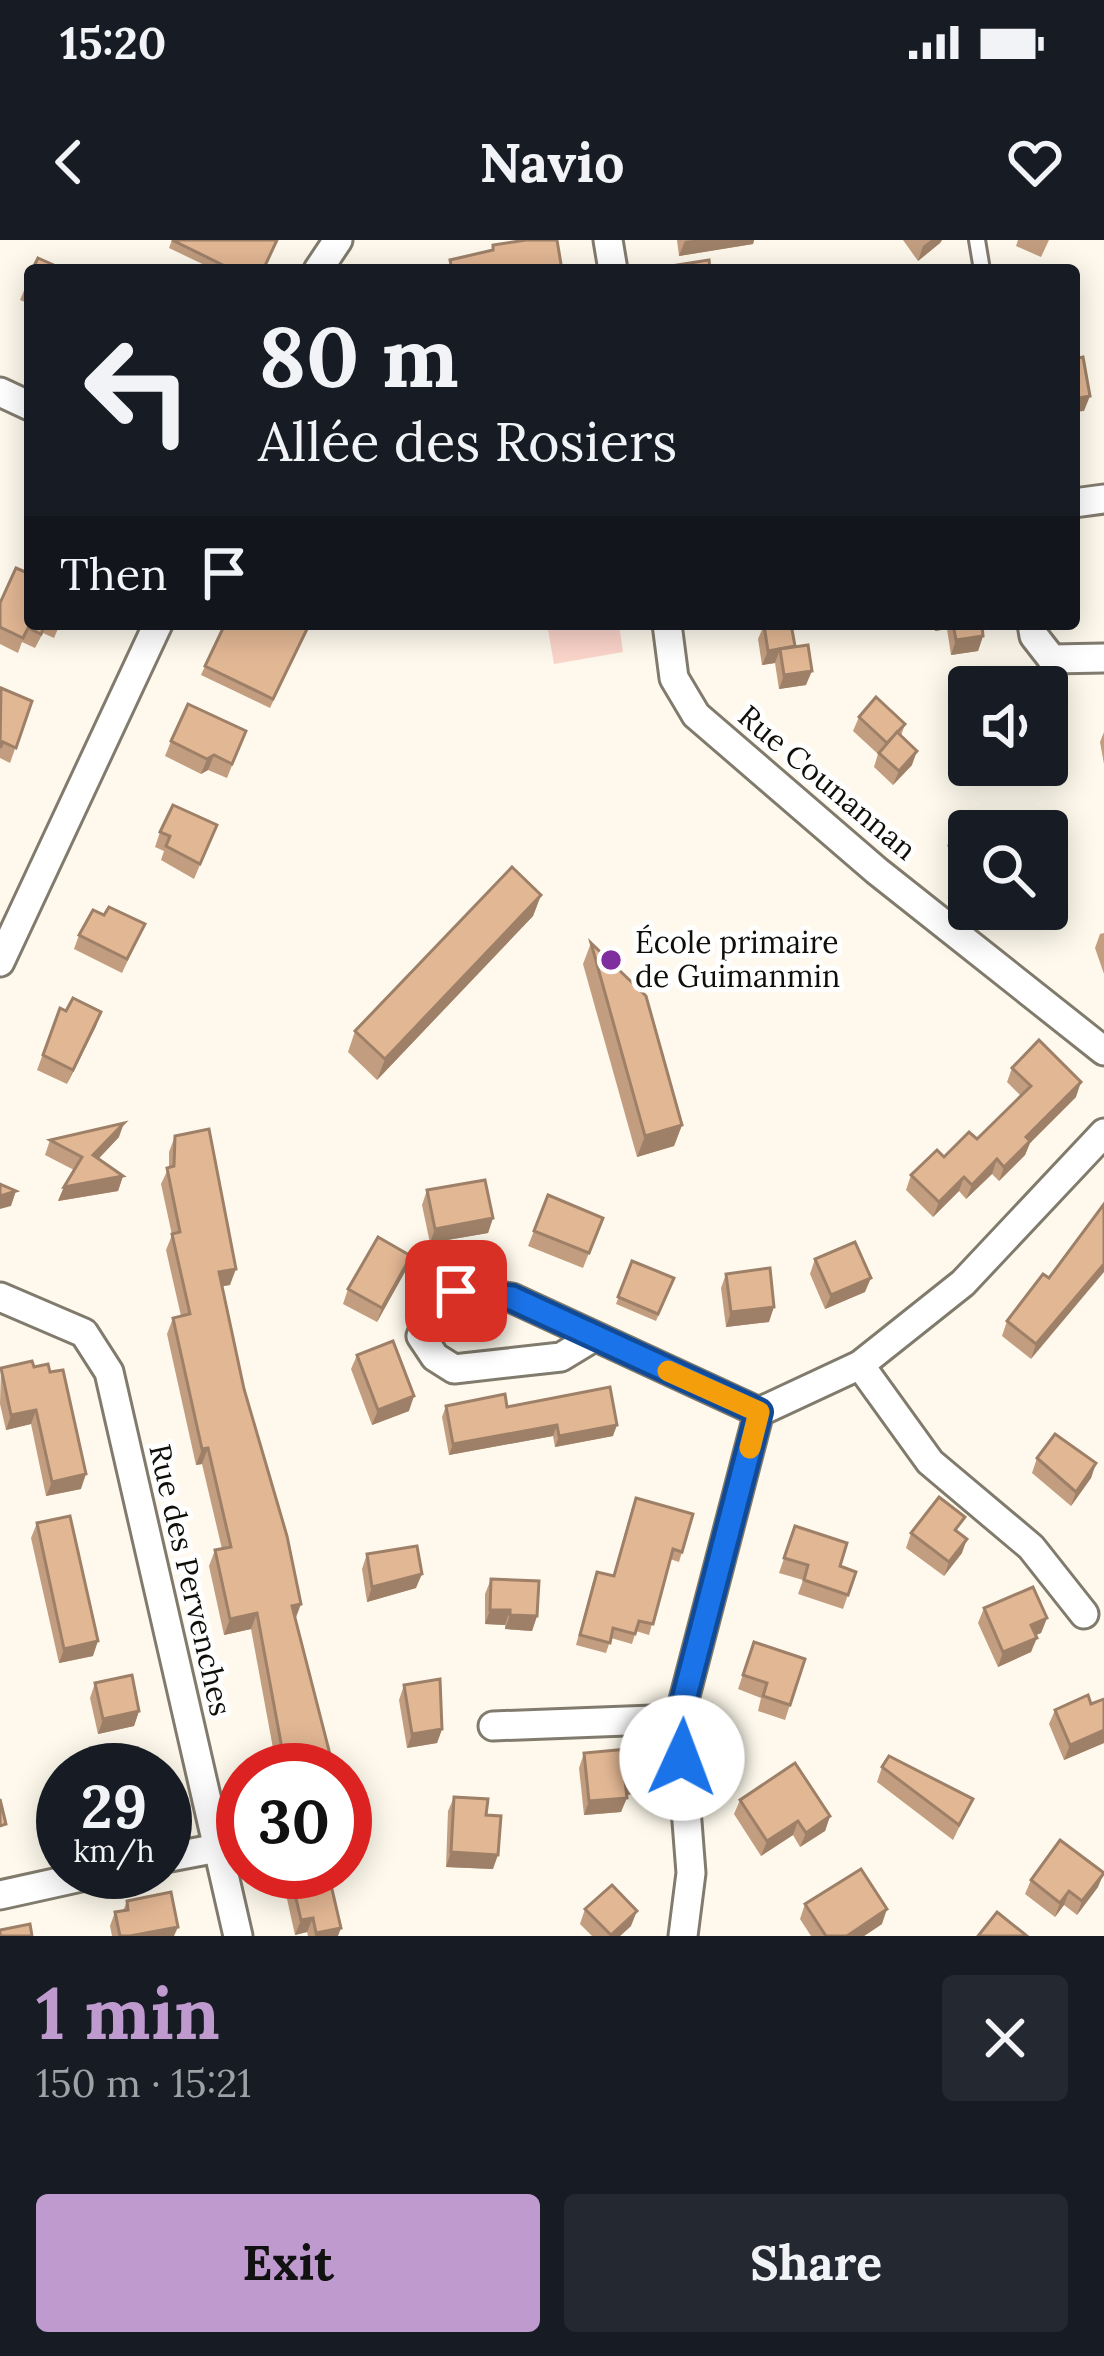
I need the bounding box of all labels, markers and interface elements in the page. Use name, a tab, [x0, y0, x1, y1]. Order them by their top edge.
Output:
text: 15:20	[60, 14, 166, 71]
text: Navio	[479, 128, 625, 197]
icon: back	[36, 129, 102, 195]
icon: heart	[1002, 129, 1068, 195]
text: 80 m	[258, 302, 459, 410]
icon: left	[60, 312, 216, 468]
text: Allée des Rosiers	[258, 407, 677, 476]
icon: arrive	[191, 540, 257, 606]
text: Then	[60, 545, 167, 602]
map controls	[948, 666, 1068, 930]
button: sound	[948, 666, 1068, 786]
street label: Rue Counannan	[731, 697, 925, 868]
button: search	[948, 810, 1068, 930]
place label: École primaire de Guimanmin	[635, 923, 840, 995]
marker: École primaire de Guimanmin	[598, 947, 624, 973]
pin	[405, 1240, 507, 1342]
icon: arrive	[423, 1258, 489, 1324]
street label: Rue des Pervenches	[141, 1440, 241, 1719]
position arrow	[619, 1695, 745, 1821]
speed limit sign: 30	[216, 1743, 372, 1899]
text: 29	[81, 1768, 147, 1844]
text: km/h	[73, 1832, 155, 1870]
text: 1 min	[36, 1967, 220, 2059]
button: close	[942, 1975, 1068, 2101]
text: 150 m · 15:21	[36, 2058, 251, 2108]
button: Exit	[36, 2194, 540, 2332]
button: Share	[564, 2194, 1068, 2332]

